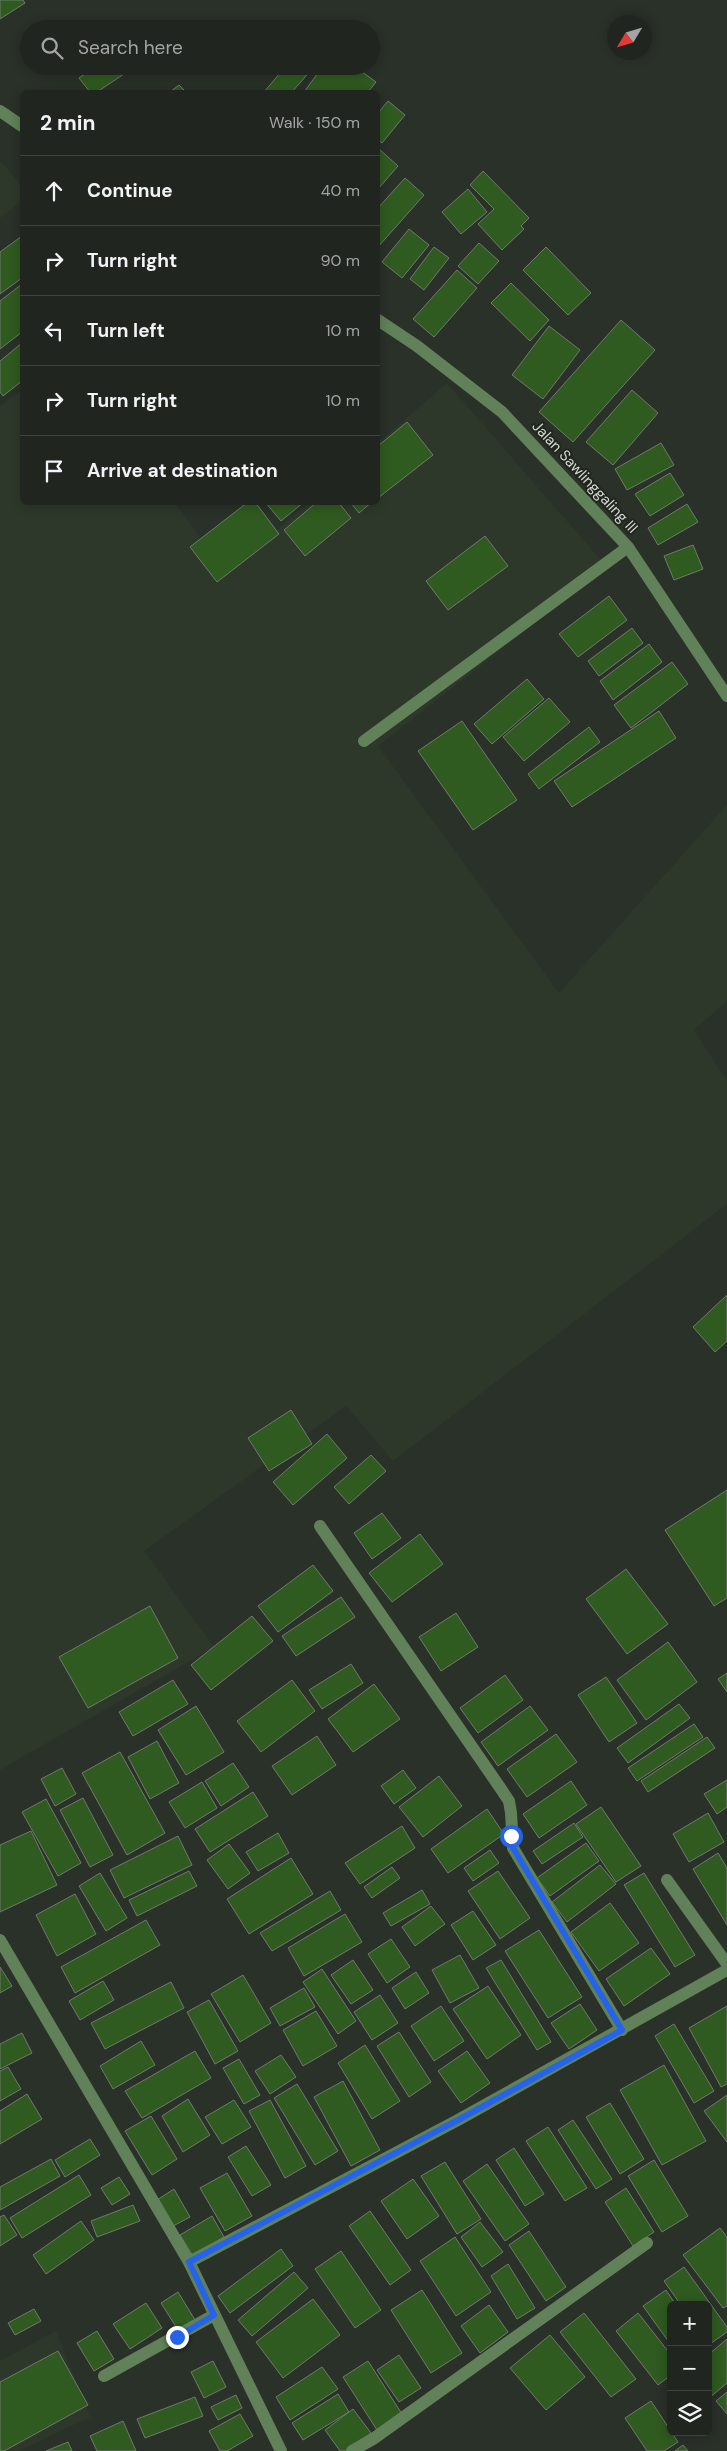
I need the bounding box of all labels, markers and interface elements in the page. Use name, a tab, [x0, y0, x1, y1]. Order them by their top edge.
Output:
north arrow	[607, 15, 652, 60]
search box	[20, 20, 380, 75]
icon: search	[38, 34, 66, 62]
text: Search here	[78, 35, 183, 60]
text: 2 min	[40, 109, 96, 137]
text: Walk · 150 m	[269, 112, 360, 133]
icon: ahead	[40, 177, 68, 205]
text: Continue	[87, 178, 173, 203]
text: 40 m	[321, 180, 360, 201]
icon: right	[40, 247, 68, 275]
text: Turn right	[87, 248, 177, 273]
text: 90 m	[320, 250, 360, 271]
icon: left	[40, 317, 68, 345]
text: Turn left	[87, 318, 165, 343]
text: 10 m	[326, 320, 360, 341]
icon: right	[40, 387, 68, 415]
text: Turn right	[87, 388, 177, 413]
text: 10 m	[326, 390, 360, 411]
street label: Jalan Sawlinggaling III	[528, 416, 642, 538]
icon: arrive	[40, 457, 68, 485]
text: Arrive at destination	[87, 458, 278, 483]
route start	[500, 1825, 523, 1848]
map controls	[667, 2301, 712, 2436]
button: +	[667, 2301, 712, 2346]
route end	[166, 2326, 189, 2349]
button: −	[667, 2346, 712, 2391]
button: layers	[667, 2391, 712, 2436]

